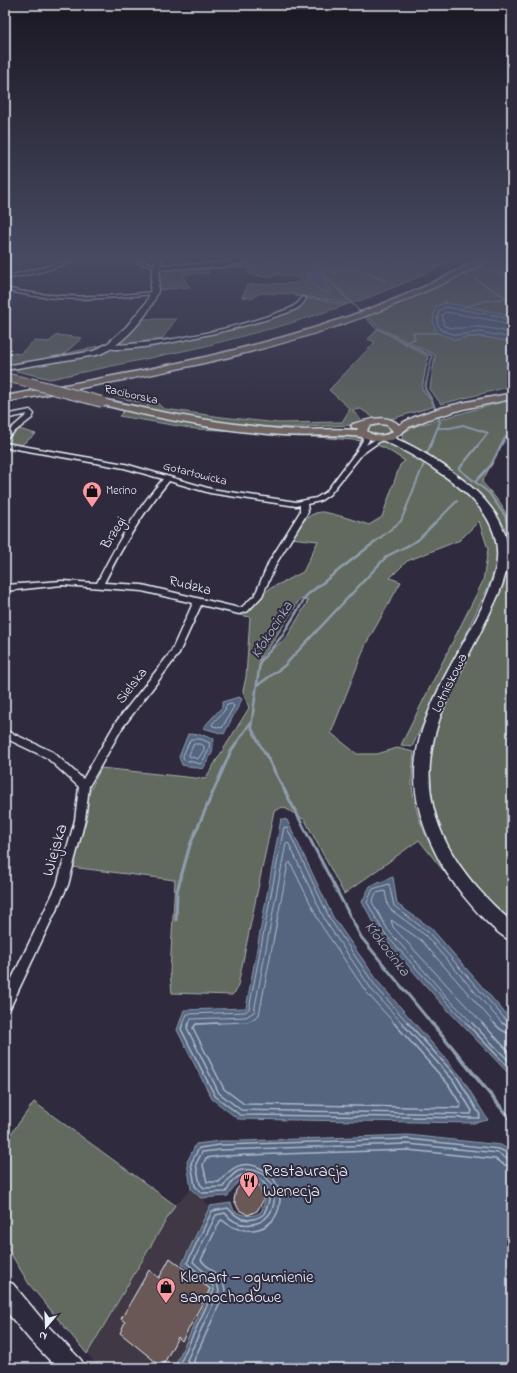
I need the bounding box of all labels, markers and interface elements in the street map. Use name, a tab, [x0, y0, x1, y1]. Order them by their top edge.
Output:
street label: Raciborska	[102, 380, 160, 410]
street label: Gotartowicka	[161, 457, 229, 491]
shop icon: Merino	[81, 480, 103, 508]
place label: Merino	[106, 482, 137, 500]
street label: Brzegi	[95, 513, 133, 555]
street label: Rudzka	[167, 571, 213, 601]
water label: Kłokocinka	[245, 596, 299, 663]
street label: Lotniskowa	[427, 650, 473, 716]
street label: Sielska	[111, 663, 153, 709]
street label: Wiejska	[36, 821, 74, 879]
water label: Kłokocinka	[359, 917, 416, 982]
place label: Restauracja Wenecja	[263, 1159, 348, 1204]
restaurant icon: Restauracja Wenecja	[238, 1170, 260, 1198]
place label: Klenart — ogumienie samochodowe	[180, 1265, 314, 1310]
shop icon: Klenart — ogumienie samochodowe	[155, 1276, 177, 1304]
north arrow	[26, 1307, 66, 1347]
text: N	[37, 1327, 49, 1344]

